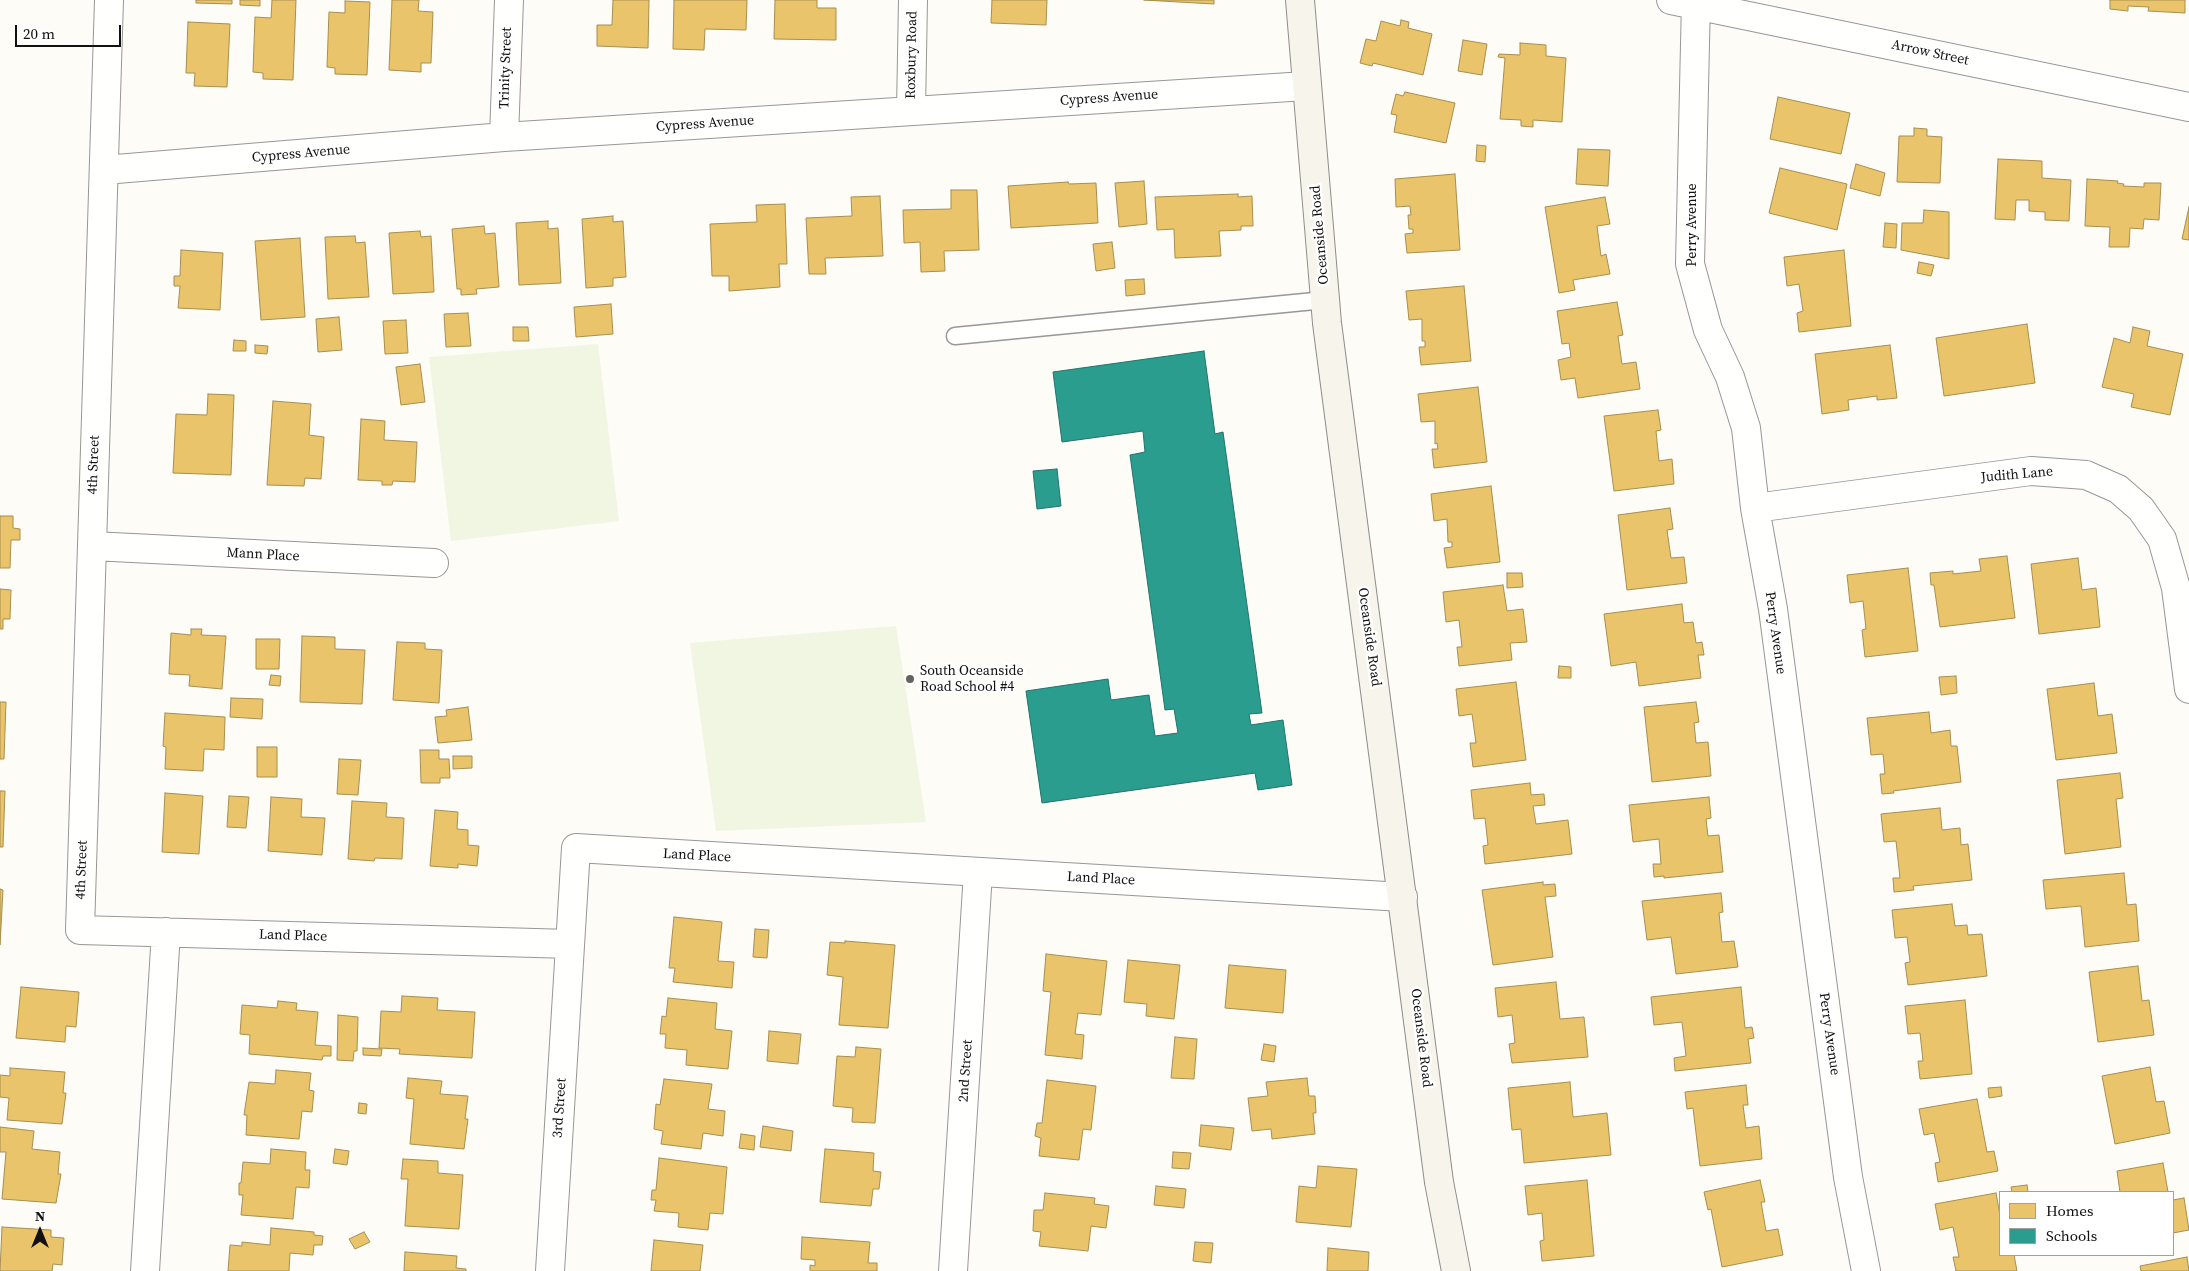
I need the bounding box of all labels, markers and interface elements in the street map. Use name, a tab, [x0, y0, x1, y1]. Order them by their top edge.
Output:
street label: Roxbury Road	[903, 11, 921, 99]
scale bar	[18, 15, 124, 47]
text: 20 m	[23, 23, 55, 44]
street label: Trinity Street	[496, 27, 516, 109]
street label: Arrow Street	[1890, 37, 1970, 69]
street label: Cypress Avenue	[1059, 86, 1159, 110]
street label: Cypress Avenue	[655, 112, 755, 136]
street label: Cypress Avenue	[251, 141, 351, 167]
street label: Perry Avenue	[1684, 183, 1700, 267]
street label: Oceanside Road	[1307, 185, 1333, 285]
street label: 4th Street	[85, 435, 103, 495]
street label: Judith Lane	[1980, 463, 2054, 487]
street label: Mann Place	[226, 545, 300, 565]
street label: Oceanside Road	[1354, 587, 1384, 687]
street label: Perry Avenue	[1761, 590, 1789, 676]
place label: South Oceanside Road School #4	[920, 663, 1024, 696]
marker: South Oceanside Road School #4	[904, 673, 916, 685]
street label: 4th Street	[73, 840, 91, 900]
street label: Land Place	[662, 846, 732, 866]
street label: Land Place	[1066, 869, 1136, 889]
street label: Land Place	[258, 926, 328, 946]
street label: Oceanside Road	[1407, 988, 1435, 1088]
street label: Perry Avenue	[1815, 991, 1843, 1077]
street label: 2nd Street	[955, 1039, 977, 1103]
street label: 3rd Street	[550, 1077, 570, 1139]
legend	[1999, 1191, 2174, 1256]
text: Homes	[2046, 1200, 2093, 1221]
north arrow	[15, 1206, 65, 1256]
text: N	[35, 1206, 45, 1226]
text: Schools	[2046, 1225, 2097, 1246]

